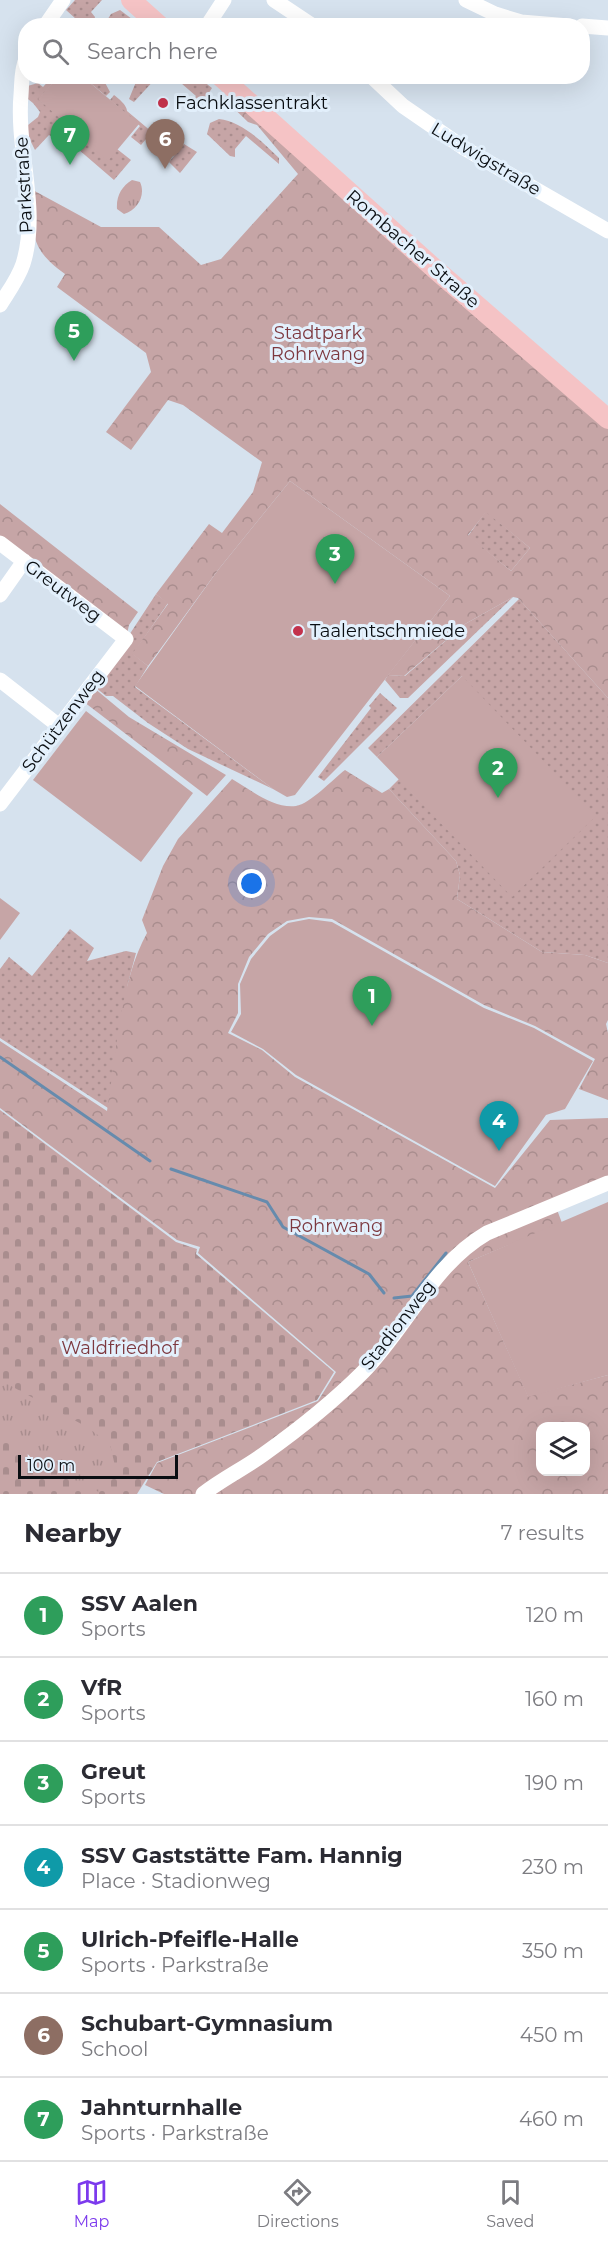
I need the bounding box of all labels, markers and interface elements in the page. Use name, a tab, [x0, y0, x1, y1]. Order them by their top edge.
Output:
search box	[18, 18, 590, 84]
icon: search	[39, 35, 72, 68]
text: Search here	[87, 38, 218, 65]
place label: Fachklassentrakt	[175, 92, 328, 114]
marker: Fachklassentrakt	[156, 96, 170, 110]
pin: 7	[50, 116, 90, 165]
street label: Ludwigstraße	[427, 118, 545, 200]
pin: 6	[146, 120, 184, 169]
street label: Parkstraße	[10, 136, 38, 234]
street label: Rombacher Straße	[342, 185, 484, 313]
pin: 5	[54, 312, 94, 361]
park label: Stadtpark Rohrwang	[271, 322, 365, 365]
pin: 3	[316, 534, 354, 584]
street label: Greutweg	[21, 555, 105, 627]
place label: Taalentschmiede	[310, 620, 465, 642]
marker: Taalentschmiede	[291, 624, 305, 638]
street label: Schützenweg	[17, 665, 109, 777]
pin: 2	[478, 748, 518, 798]
your location	[237, 869, 266, 898]
pin: 1	[352, 976, 392, 1026]
pin: 4	[480, 1102, 518, 1151]
park label: Rohrwang	[289, 1215, 383, 1237]
street label: Stadionweg	[356, 1276, 440, 1374]
park label: Waldfriedhof	[61, 1337, 180, 1359]
map controls	[536, 1422, 590, 1476]
button: layers	[536, 1422, 590, 1476]
scale bar	[18, 1452, 178, 1480]
text: 100 m	[27, 1456, 75, 1475]
text: Nearby	[24, 1517, 121, 1549]
text: 7 results	[501, 1521, 584, 1545]
text: SSV Aalen	[81, 1590, 198, 1617]
text: 1	[40, 1603, 47, 1627]
text: 120 m	[526, 1603, 584, 1627]
text: Sports	[81, 1617, 146, 1641]
text: VfR	[81, 1674, 122, 1701]
text: 2	[38, 1687, 49, 1711]
text: 160 m	[525, 1687, 584, 1711]
text: Sports	[81, 1701, 146, 1725]
text: Greut	[81, 1758, 146, 1785]
text: 3	[38, 1771, 49, 1795]
text: 190 m	[525, 1771, 584, 1795]
text: Sports	[81, 1785, 146, 1809]
text: SSV Gaststätte Fam. Hannig	[81, 1842, 403, 1869]
text: 4	[37, 1855, 50, 1879]
text: 230 m	[522, 1855, 584, 1879]
text: Place · Stadionweg	[81, 1869, 271, 1893]
text: Ulrich-Pfeifle-Halle	[81, 1926, 299, 1953]
text: 5	[38, 1939, 49, 1963]
text: 350 m	[522, 1939, 584, 1963]
text: Sports · Parkstraße	[81, 1953, 269, 1977]
text: Schubart-Gymnasium	[81, 2010, 333, 2037]
text: 6	[37, 2023, 50, 2047]
text: 450 m	[520, 2023, 584, 2047]
text: School	[81, 2037, 148, 2061]
text: Jahnturnhalle	[81, 2094, 242, 2121]
text: 7	[37, 2107, 50, 2131]
text: 460 m	[519, 2107, 584, 2131]
text: Sports · Parkstraße	[81, 2121, 269, 2145]
tab: Map	[74, 2176, 109, 2231]
tab: Directions	[257, 2176, 339, 2231]
tab: Saved	[486, 2176, 534, 2231]

